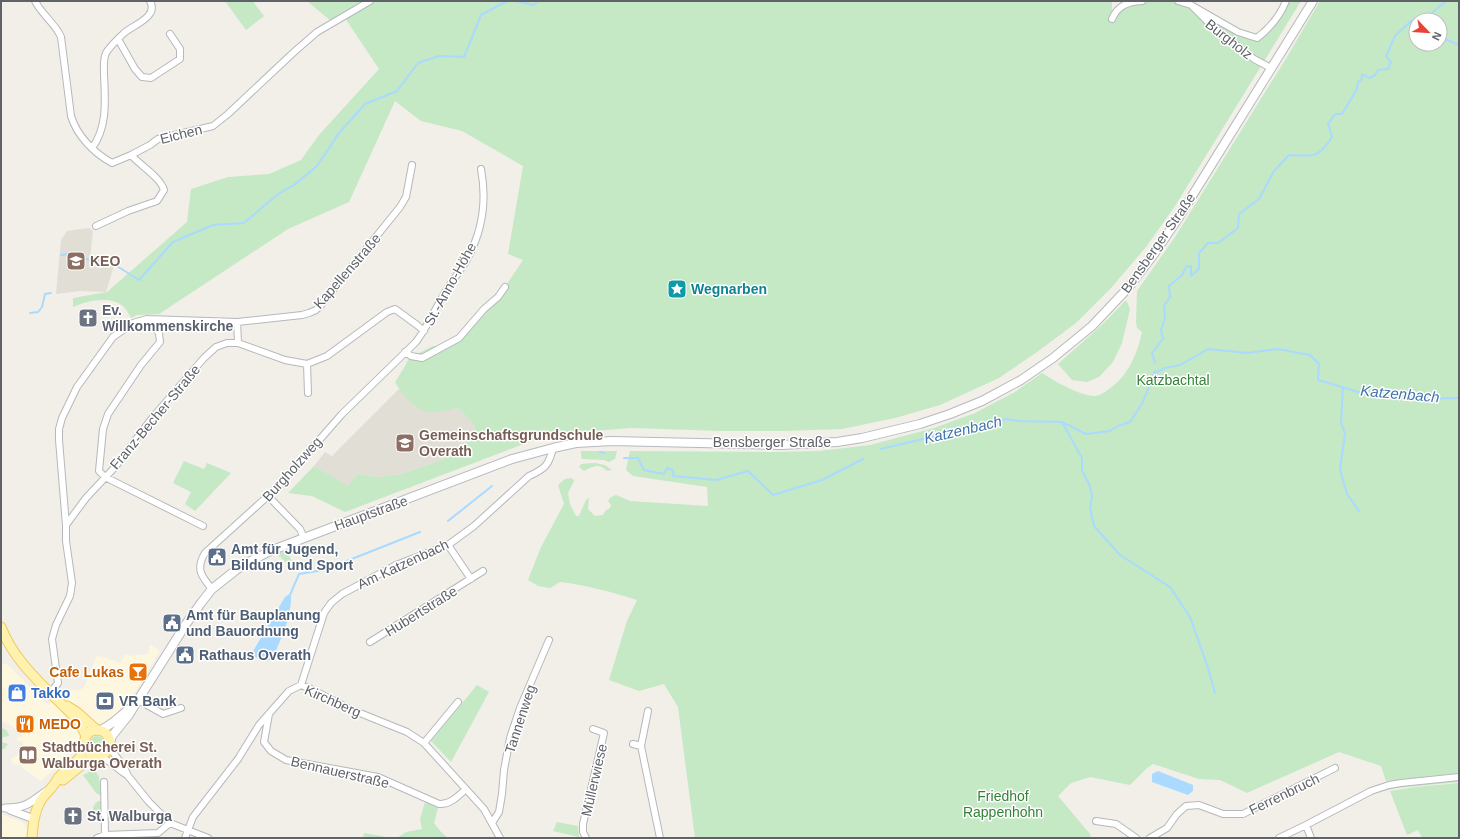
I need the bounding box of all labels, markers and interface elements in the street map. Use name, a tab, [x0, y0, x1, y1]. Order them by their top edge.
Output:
north arrow	[1408, 12, 1448, 52]
street label: Burgholz	[1202, 16, 1256, 62]
text: N	[1430, 30, 1444, 42]
street label: Eichen	[158, 121, 204, 147]
street label: Bensberger Straße	[1118, 190, 1199, 296]
street label: Kapellenstraße	[310, 230, 384, 312]
street label: St.-Anno-Höhe	[421, 239, 480, 328]
school or university icon: KEO	[65, 250, 87, 272]
place label: KEO	[90, 253, 120, 269]
place icon: Wegnarben	[666, 278, 688, 300]
place label: Wegnarben	[691, 281, 767, 297]
place label: Ev. Willkommenskirche	[102, 302, 234, 334]
church icon: Ev. Willkommenskirche	[77, 307, 99, 329]
street label: Franz-Becher-Straße	[107, 361, 204, 473]
park label: Katzbachtal	[1136, 372, 1210, 388]
water label: Katzenbach	[1360, 382, 1440, 405]
water label: Katzenbach	[922, 412, 1003, 447]
place label: Gemeinschaftsgrundschule Overath	[419, 427, 604, 459]
school or university icon: Gemeinschaftsgrundschule Overath	[394, 432, 416, 454]
street label: Burgholzweg	[259, 434, 325, 504]
street label: Bensberger Straße	[713, 434, 831, 450]
street label: Hauptstraße	[332, 492, 410, 534]
street label: Am Katzenbach	[355, 536, 451, 592]
place label: Amt für Jugend, Bildung und Sport	[231, 541, 353, 573]
public building icon: Amt für Jugend, Bildung und Sport	[206, 546, 228, 568]
street label: Hubertstraße	[382, 582, 460, 639]
place label: Amt für Bauplanung und Bauordnung	[186, 607, 321, 639]
public building icon: Amt für Bauplanung und Bauordnung	[161, 612, 183, 634]
public building icon: Rathaus Overath	[174, 644, 196, 666]
place label: Rathaus Overath	[199, 647, 311, 663]
bar icon: Cafe Lukas	[127, 661, 149, 683]
place label: Cafe Lukas	[49, 664, 124, 680]
shop icon: Takko	[6, 682, 28, 704]
street label: Kirchberg	[302, 682, 364, 720]
street label: Tannenweg	[501, 682, 539, 756]
place label: Takko	[31, 685, 70, 701]
bank icon: VR Bank	[94, 690, 116, 712]
place label: VR Bank	[119, 693, 177, 709]
restaurant icon: MEDO	[14, 713, 36, 735]
place label: MEDO	[39, 716, 81, 732]
place label: Stadtbücherei St. Walburga Overath	[42, 739, 162, 771]
street label: Müllerwiese	[578, 742, 610, 818]
library icon: Stadtbücherei St. Walburga Overath	[17, 744, 39, 766]
street label: Bennauerstraße	[289, 753, 391, 791]
street label: Ferrenbruch	[1246, 770, 1322, 818]
park label: Friedhof Rappenhohn	[963, 788, 1043, 820]
church icon: St. Walburga	[62, 805, 84, 827]
place label: St. Walburga	[87, 808, 172, 824]

